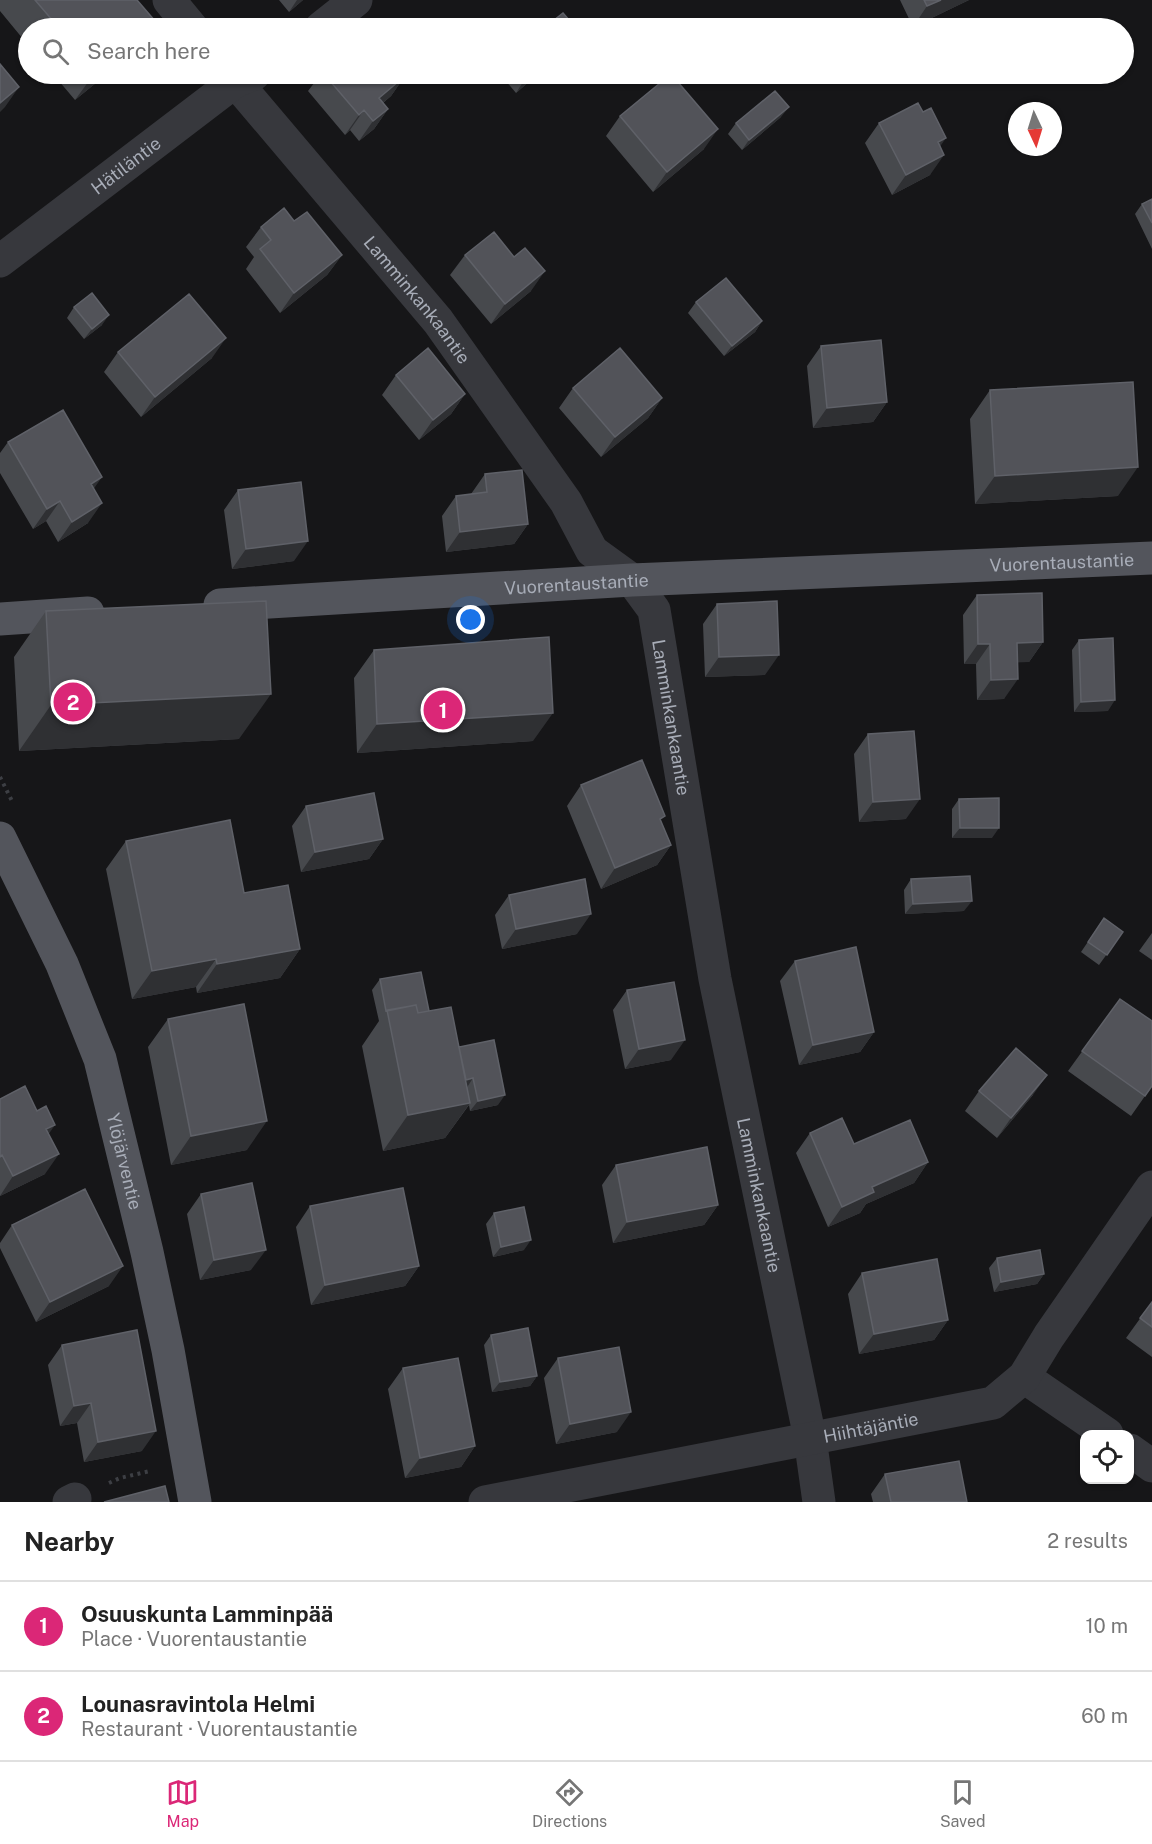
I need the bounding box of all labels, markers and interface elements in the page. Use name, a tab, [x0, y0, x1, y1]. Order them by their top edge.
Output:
search box	[18, 18, 1134, 84]
icon: search	[39, 35, 72, 68]
text: Search here	[87, 38, 211, 64]
north arrow	[1008, 102, 1062, 156]
street label: Hätiläntie	[87, 132, 165, 198]
street label: Lamminkankaantie	[360, 231, 475, 367]
street label: Vuorentaustantie	[989, 548, 1135, 575]
street label: Vuorentaustantie	[503, 569, 649, 598]
your location	[456, 605, 485, 634]
street label: Lamminkankaantie	[648, 638, 695, 797]
pin: 2	[54, 680, 92, 724]
pin: 1	[424, 688, 462, 732]
street label: Ylöjärventie	[103, 1111, 147, 1212]
street label: Lamminkankaantie	[733, 1116, 786, 1275]
street label: Hiihtäjäntie	[821, 1407, 920, 1446]
map controls	[1080, 1430, 1134, 1484]
button: locate	[1080, 1430, 1134, 1484]
text: Nearby	[24, 1526, 114, 1557]
text: 2 results	[1047, 1529, 1128, 1553]
text: Osuuskunta Lamminpää	[81, 1601, 333, 1627]
text: 1	[39, 1614, 48, 1638]
text: 10 m	[1085, 1614, 1128, 1638]
text: Place · Vuorentaustantie	[81, 1627, 307, 1651]
text: Lounasravintola Helmi	[81, 1691, 315, 1717]
text: 2	[37, 1704, 50, 1728]
text: 60 m	[1081, 1704, 1128, 1728]
text: Restaurant · Vuorentaustantie	[81, 1717, 358, 1741]
tab: Map	[166, 1776, 199, 1831]
tab: Directions	[532, 1776, 607, 1831]
tab: Saved	[940, 1776, 986, 1831]

